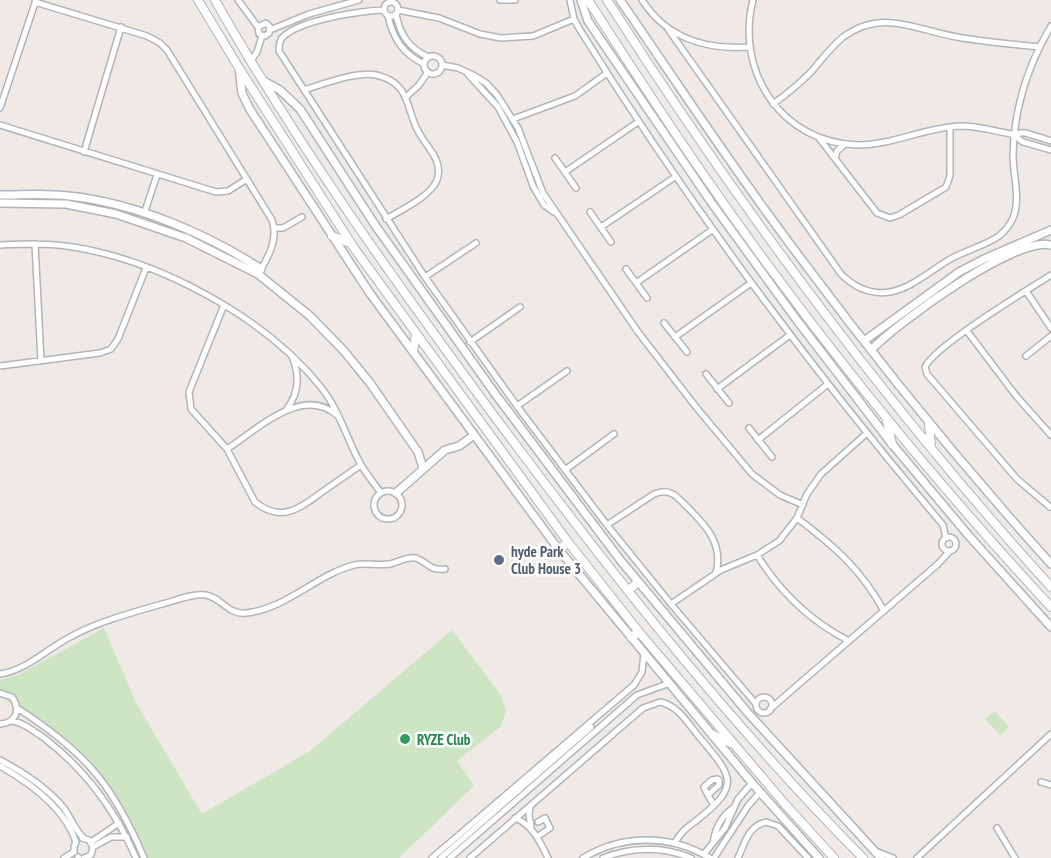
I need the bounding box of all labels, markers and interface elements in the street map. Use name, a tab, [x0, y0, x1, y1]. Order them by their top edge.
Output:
place label: hyde Park Club House 3	[511, 542, 581, 578]
marker: hyde Park Club House 3	[492, 553, 506, 567]
place label: RYZE Club	[417, 730, 471, 749]
marker: RYZE Club	[398, 732, 412, 746]

